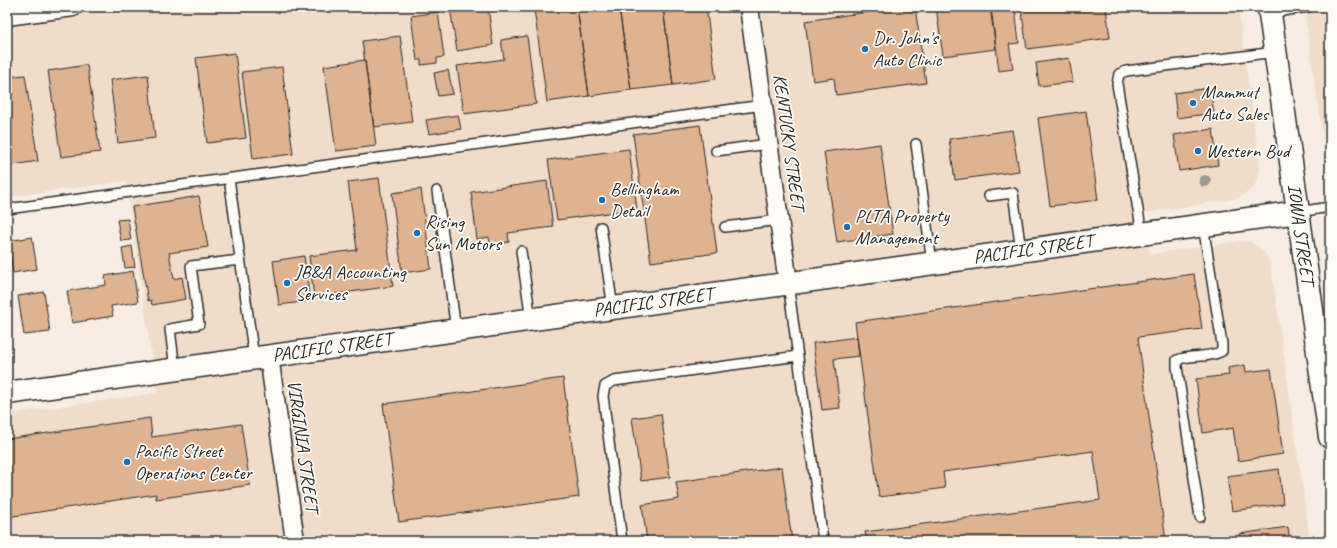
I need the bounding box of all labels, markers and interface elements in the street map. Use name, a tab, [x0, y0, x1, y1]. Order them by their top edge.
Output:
place label: Dr. John's Auto Clinic	[873, 26, 943, 72]
marker: Dr. John's Auto Clinic	[860, 44, 870, 54]
street label: KENTUCKY STREET	[768, 73, 811, 216]
place label: Mammut Auto Sales	[1201, 80, 1269, 126]
marker: Mammut Auto Sales	[1188, 98, 1198, 108]
place label: Western Bud	[1206, 139, 1293, 163]
marker: Western Bud	[1193, 146, 1203, 156]
place label: Bellingham Detail	[610, 177, 680, 223]
street label: IOWA STREET	[1282, 182, 1321, 291]
marker: Bellingham Detail	[597, 195, 607, 205]
place label: PLTA Property Management	[855, 204, 950, 250]
place label: Rising Sun Motors	[425, 210, 503, 256]
marker: PLTA Property Management	[842, 222, 852, 232]
marker: Rising Sun Motors	[412, 228, 422, 238]
street label: PACIFIC STREET	[972, 228, 1099, 269]
place label: JB&A Accounting Services	[294, 260, 407, 306]
marker: JB&A Accounting Services	[282, 278, 292, 288]
street label: PACIFIC STREET	[592, 281, 719, 322]
street label: PACIFIC STREET	[271, 326, 398, 367]
street label: VIRGINIA STREET	[282, 379, 325, 519]
place label: Pacific Street Operations Center	[135, 439, 253, 485]
marker: Pacific Street Operations Center	[122, 457, 132, 467]

